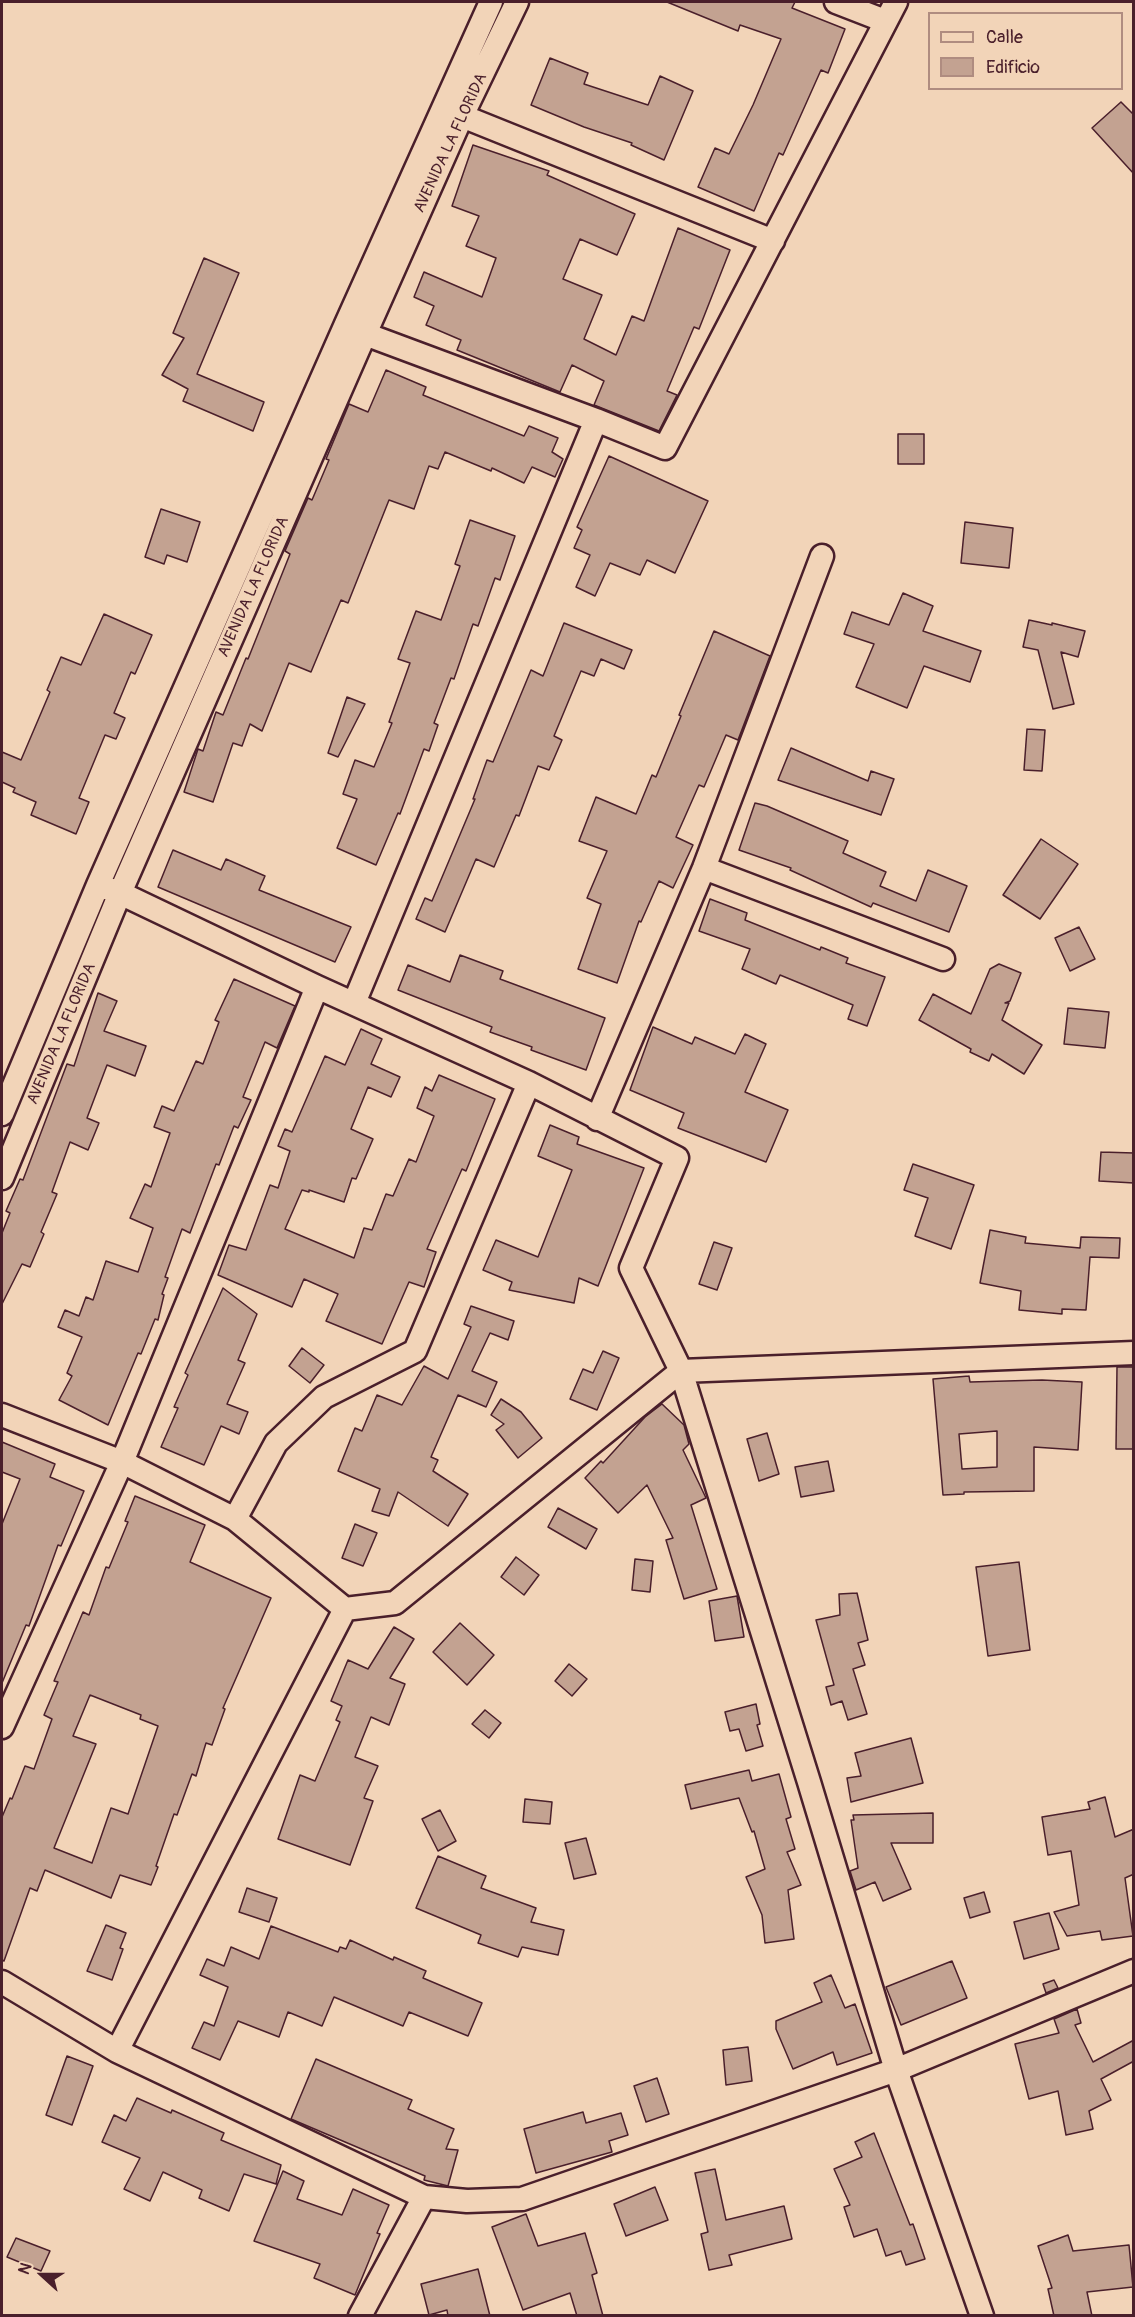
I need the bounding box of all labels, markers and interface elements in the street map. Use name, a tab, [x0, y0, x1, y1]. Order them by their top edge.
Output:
legend	[928, 12, 1123, 90]
text: Calle	[986, 26, 1023, 49]
text: Edificio	[986, 56, 1040, 79]
street label: AVENIDA LA FLORIDA	[410, 70, 492, 216]
street label: AVENIDA LA FLORIDA	[214, 514, 294, 660]
street label: AVENIDA LA FLORIDA	[24, 960, 100, 1108]
north arrow	[12, 2245, 72, 2305]
text: N	[14, 2260, 36, 2277]

